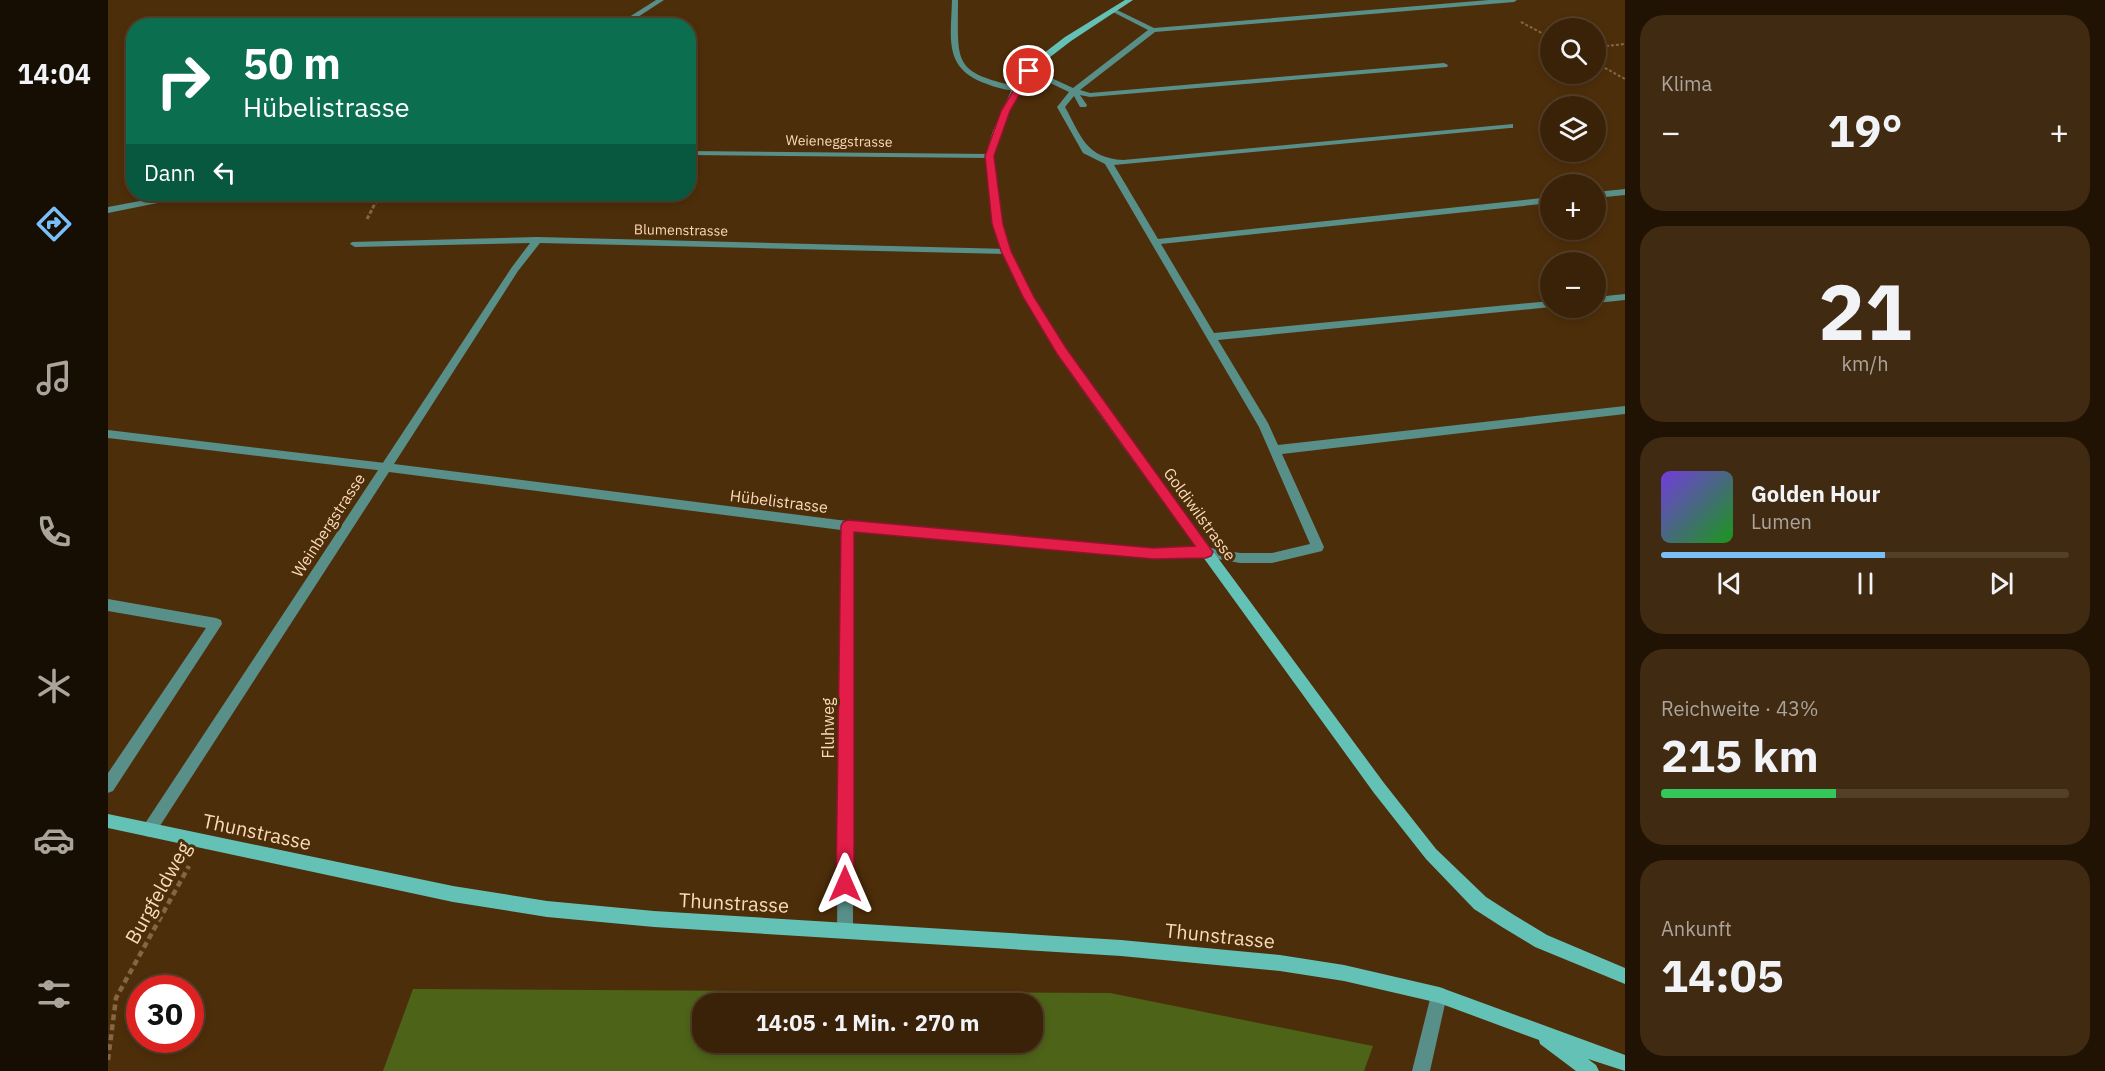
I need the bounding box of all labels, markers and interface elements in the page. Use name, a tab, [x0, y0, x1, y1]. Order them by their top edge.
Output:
map controls	[1540, 18, 1606, 318]
button: search	[1540, 18, 1606, 84]
text: 50 m	[243, 36, 341, 91]
icon: right	[144, 42, 222, 120]
pin	[1003, 45, 1054, 96]
icon: arrive	[1012, 54, 1045, 87]
text: 14:04	[17, 56, 91, 91]
text: Klima	[1661, 70, 1712, 97]
text: Hübelistrasse	[243, 89, 410, 124]
button: layers	[1540, 96, 1606, 162]
text: 19°	[1827, 101, 1903, 159]
text: −	[1661, 110, 1681, 153]
text: +	[2049, 110, 2069, 153]
street label: Weieneggstrasse	[785, 131, 893, 151]
icon: left	[208, 156, 241, 189]
text: Dann	[144, 158, 196, 187]
button: +	[1540, 174, 1606, 240]
icon: directions	[33, 203, 75, 245]
street label: Blumenstrasse	[634, 220, 729, 240]
button: −	[1540, 252, 1606, 318]
text: 21	[1818, 260, 1912, 361]
text: km/h	[1841, 350, 1889, 377]
icon: music	[33, 357, 75, 399]
street label: Goldiwilstrasse	[1159, 464, 1241, 565]
street label: Weinbergstrasse	[287, 469, 369, 581]
text: Golden Hour	[1751, 479, 1880, 508]
street label: Hübelistrasse	[729, 485, 829, 517]
text: Lumen	[1751, 508, 1812, 535]
icon: phone	[33, 511, 75, 553]
icon: previous	[1713, 567, 1746, 600]
icon: pause	[1849, 567, 1882, 600]
icon: next	[1985, 567, 2018, 600]
icon: climate	[33, 665, 75, 707]
text: Reichweite · 43%	[1661, 695, 1818, 722]
street label: Fluhweg	[818, 697, 838, 758]
text: 215 km	[1661, 726, 1819, 784]
street label: Thunstrasse	[200, 807, 314, 856]
icon: car	[33, 819, 75, 861]
street label: Burgfeldweg	[118, 836, 197, 949]
position arrow	[813, 852, 877, 916]
street label: Thunstrasse	[678, 886, 790, 919]
text: Ankunft	[1661, 915, 1732, 942]
street label: Thunstrasse	[1164, 916, 1276, 955]
text: 14:05	[1661, 946, 1784, 1004]
icon: filters	[33, 973, 75, 1015]
speed limit sign: 30	[126, 975, 204, 1053]
text: 14:05 · 1 Min. · 270 m	[756, 1008, 979, 1037]

